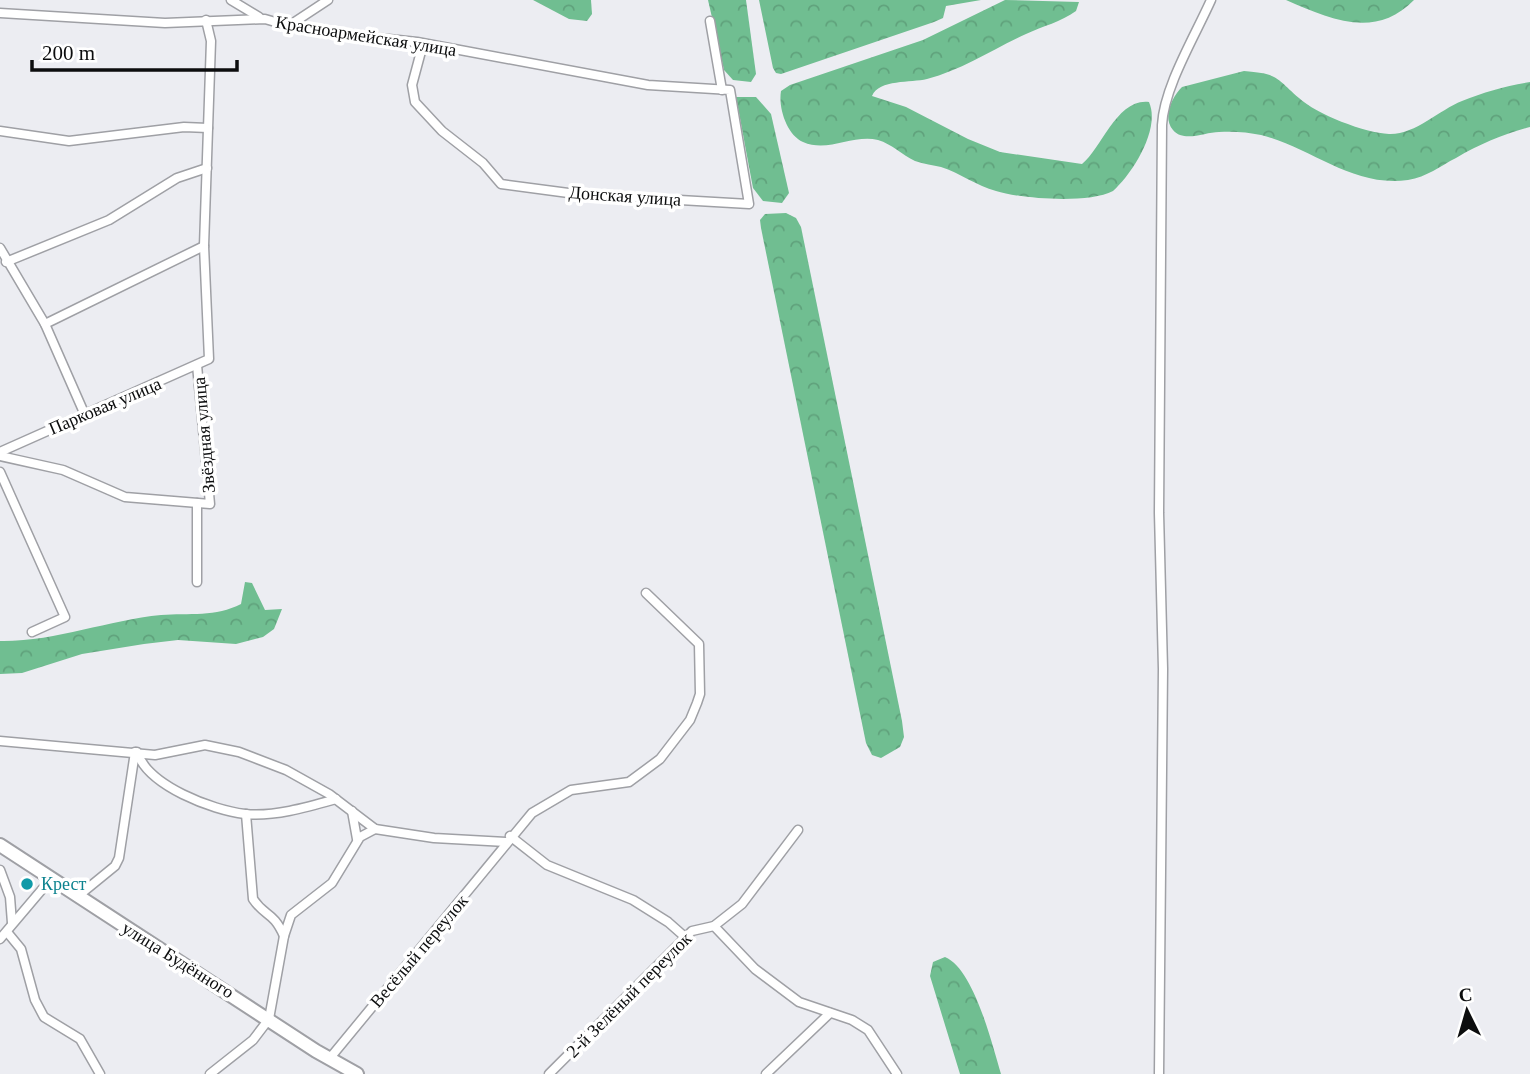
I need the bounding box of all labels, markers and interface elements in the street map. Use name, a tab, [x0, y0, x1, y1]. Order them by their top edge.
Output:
street label: Красноармейская улица	[274, 12, 458, 60]
scale bar	[32, 28, 236, 72]
text: 200 m	[42, 41, 95, 65]
street label: Донская улица	[568, 182, 682, 210]
street label: Парковая улица	[46, 373, 164, 439]
street label: Звёздная улица	[189, 376, 219, 494]
place label: Крест	[41, 874, 86, 894]
marker: Крест	[19, 876, 35, 892]
street label: Весёлый переулок	[366, 890, 472, 1011]
street label: улица Будённого	[118, 918, 238, 1002]
street label: 2-й Зелёный переулок	[563, 928, 696, 1061]
north arrow	[1432, 976, 1502, 1046]
text: С	[1458, 984, 1473, 1006]

